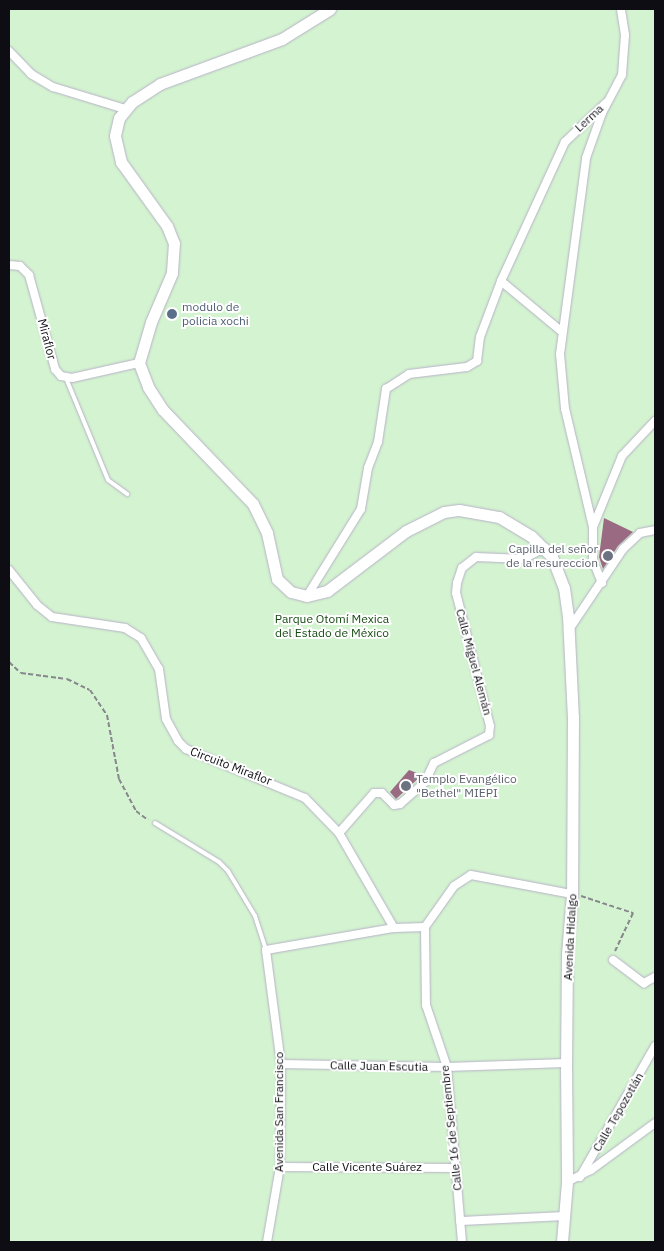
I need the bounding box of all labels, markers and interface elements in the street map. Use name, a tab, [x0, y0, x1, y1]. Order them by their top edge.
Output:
street label: Lerma	[572, 101, 606, 135]
place label: modulo de policia xochi	[182, 300, 249, 328]
marker: modulo de policia xochi	[166, 308, 178, 320]
street label: Miraflor	[35, 317, 59, 361]
place label: Capilla del señor de la resureccion	[506, 542, 598, 570]
marker: Capilla del señor de la resureccion	[602, 550, 614, 562]
street label: Calle Miguel Alemán	[453, 607, 495, 717]
park label: Parque Otomí Mexica del Estado de México	[275, 612, 389, 640]
street label: Circuito Miraflor	[188, 744, 274, 788]
place label: Templo Evangélico "Bethel" MIEPI	[416, 772, 517, 800]
marker: Templo Evangélico "Bethel" MIEPI	[400, 780, 412, 792]
street label: Avenida Hidalgo	[561, 893, 579, 981]
street label: Avenida San Francisco	[272, 1052, 286, 1172]
street label: Calle Juan Escutia	[330, 1058, 428, 1074]
street label: Calle 16 de Septiembre	[437, 1065, 465, 1191]
street label: Calle Tepozotlán	[590, 1070, 646, 1154]
street label: Calle Vicente Suárez	[312, 1160, 422, 1174]

